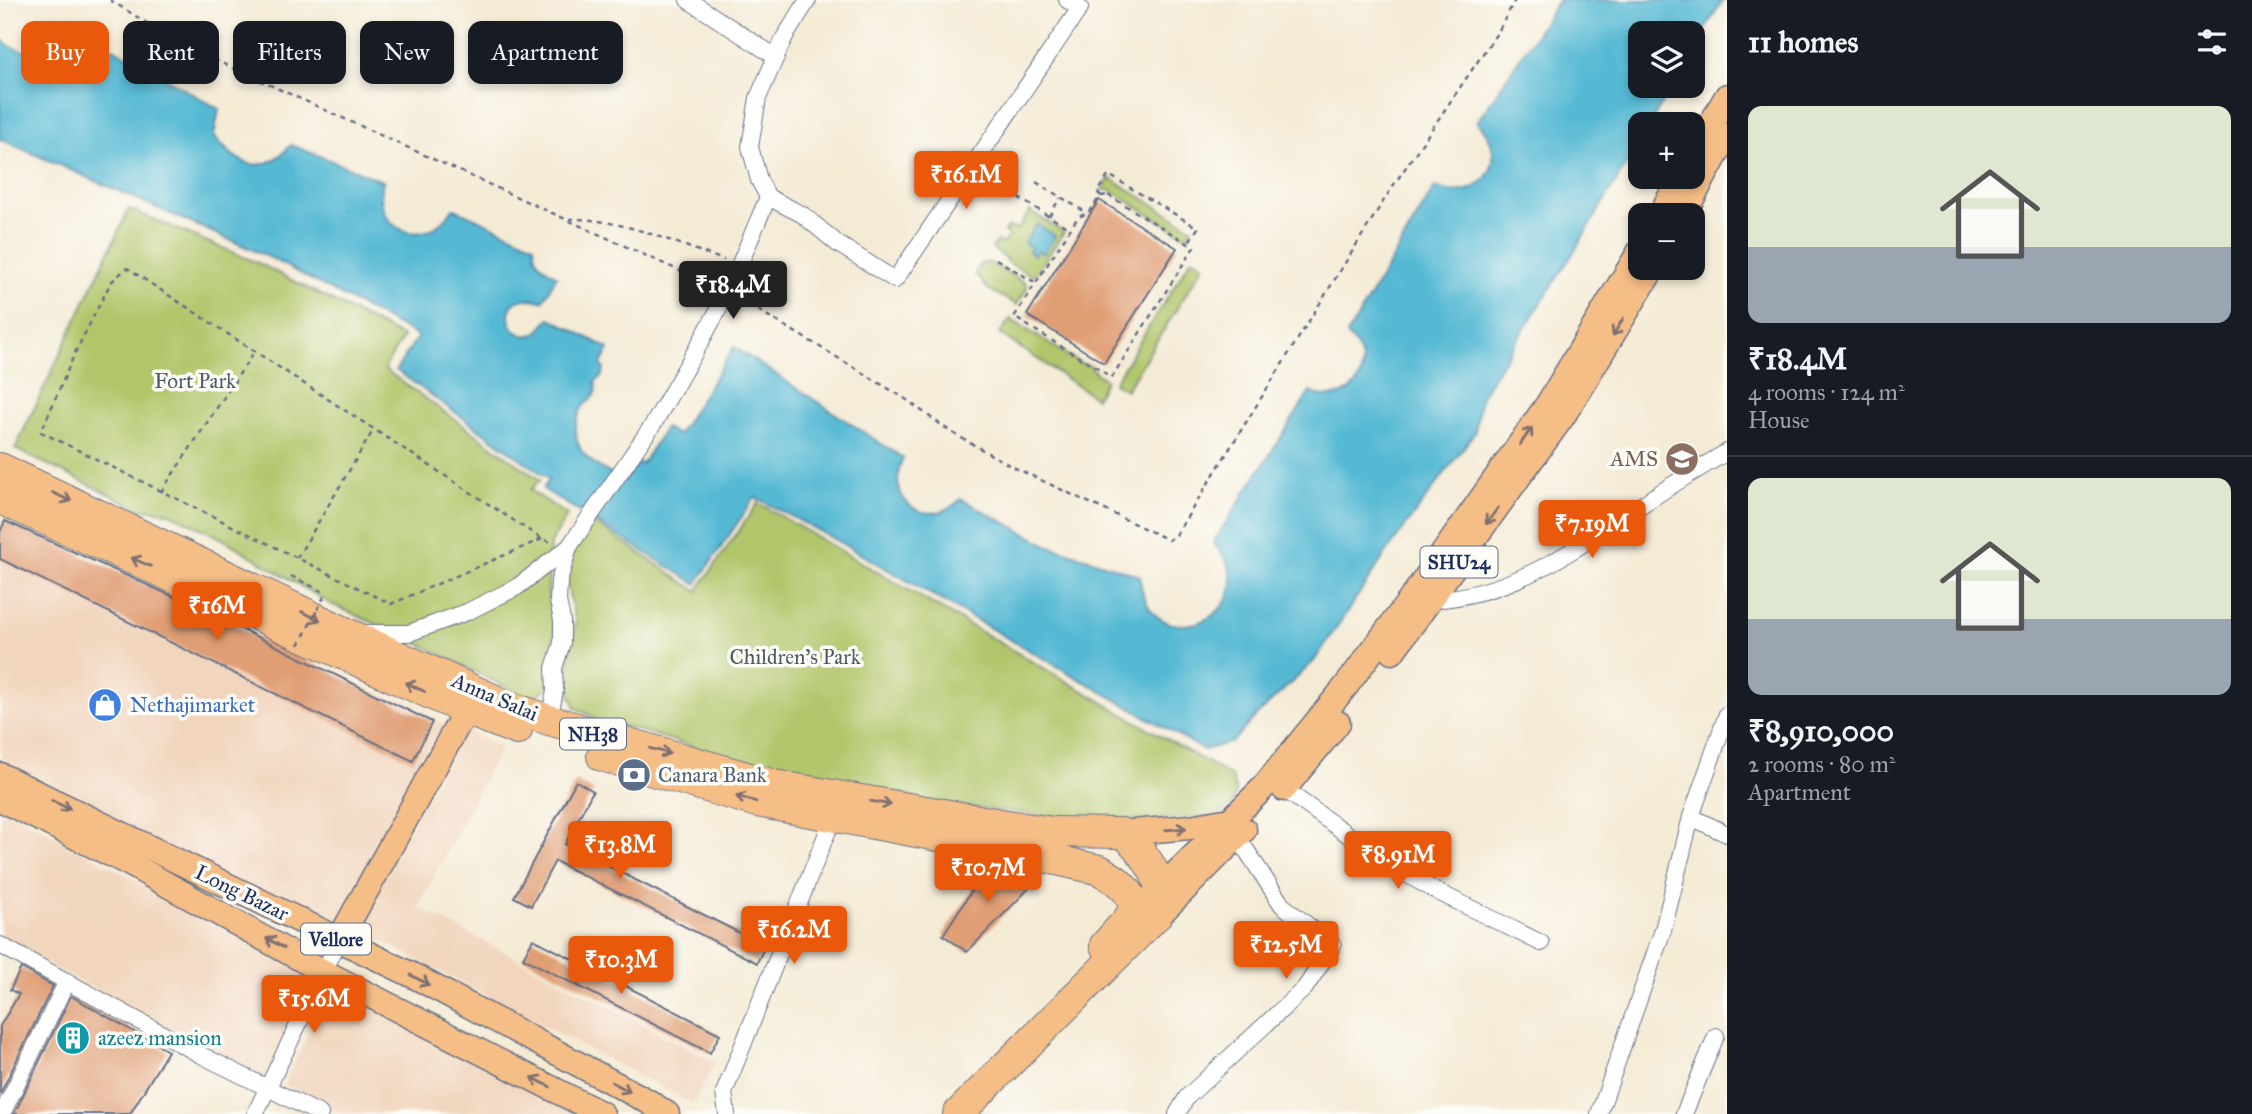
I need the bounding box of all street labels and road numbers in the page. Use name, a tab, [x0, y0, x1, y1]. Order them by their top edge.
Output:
road number: SHU24	[1420, 547, 1498, 578]
street label: Anna Salai	[447, 667, 542, 727]
road number: NH38	[560, 719, 626, 750]
street label: Long Bazar	[191, 859, 293, 927]
road number: Vellore	[301, 923, 371, 954]

